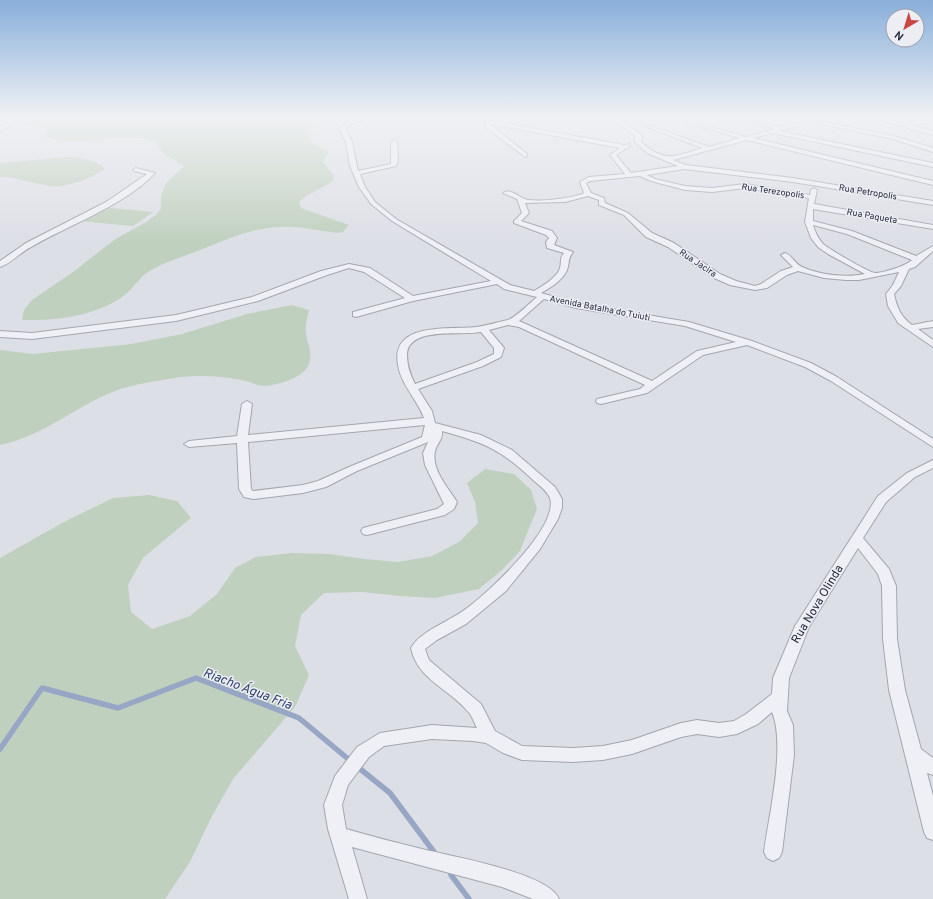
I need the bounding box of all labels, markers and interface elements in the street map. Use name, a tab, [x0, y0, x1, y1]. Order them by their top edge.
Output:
north arrow	[885, 8, 925, 48]
text: N	[892, 27, 907, 43]
street label: Rua Terezopolis	[741, 182, 805, 201]
street label: Rua Petropolis	[838, 182, 898, 203]
street label: Rua Paqueta	[846, 207, 898, 226]
street label: Rua Jacira	[677, 247, 719, 280]
street label: Avenida Batalha do Tuiuti	[549, 293, 651, 324]
street label: Rua Nova Olinda	[788, 562, 848, 647]
water label: Riacho Água Fria	[201, 664, 295, 714]

